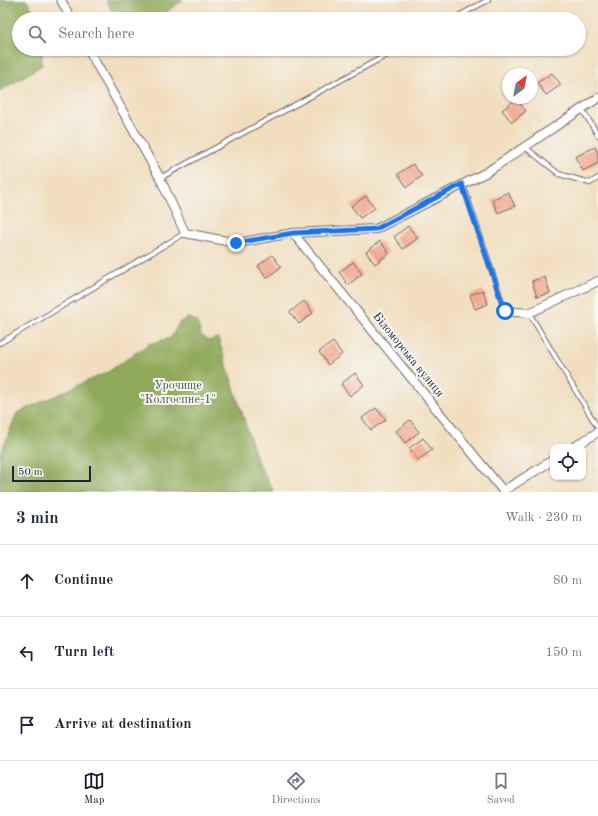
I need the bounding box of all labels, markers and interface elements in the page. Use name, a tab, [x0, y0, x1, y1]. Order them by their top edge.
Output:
search box	[12, 12, 586, 56]
icon: search	[26, 23, 48, 45]
text: Search here	[58, 27, 135, 42]
north arrow	[502, 68, 538, 104]
route end	[227, 234, 245, 252]
route start	[496, 302, 514, 320]
street label: Біломорська вулиця	[370, 310, 447, 400]
park label: Урочище "Колгоспне-1"	[140, 380, 216, 406]
map controls	[550, 444, 586, 480]
button: locate	[550, 444, 586, 480]
scale bar	[12, 464, 91, 483]
text: 50 m	[18, 467, 43, 478]
text: 3 min	[16, 510, 59, 527]
text: Walk · 230 m	[505, 511, 582, 524]
icon: ahead	[16, 570, 38, 592]
text: Continue	[54, 573, 113, 588]
text: 80 m	[553, 574, 582, 587]
icon: left	[16, 642, 38, 664]
text: Turn left	[54, 645, 114, 660]
text: 150 m	[545, 646, 582, 659]
icon: arrive	[16, 714, 38, 736]
text: Arrive at destination	[54, 717, 192, 732]
tab: Map	[83, 770, 105, 808]
tab: Directions	[272, 770, 320, 808]
tab: Saved	[487, 770, 515, 808]

